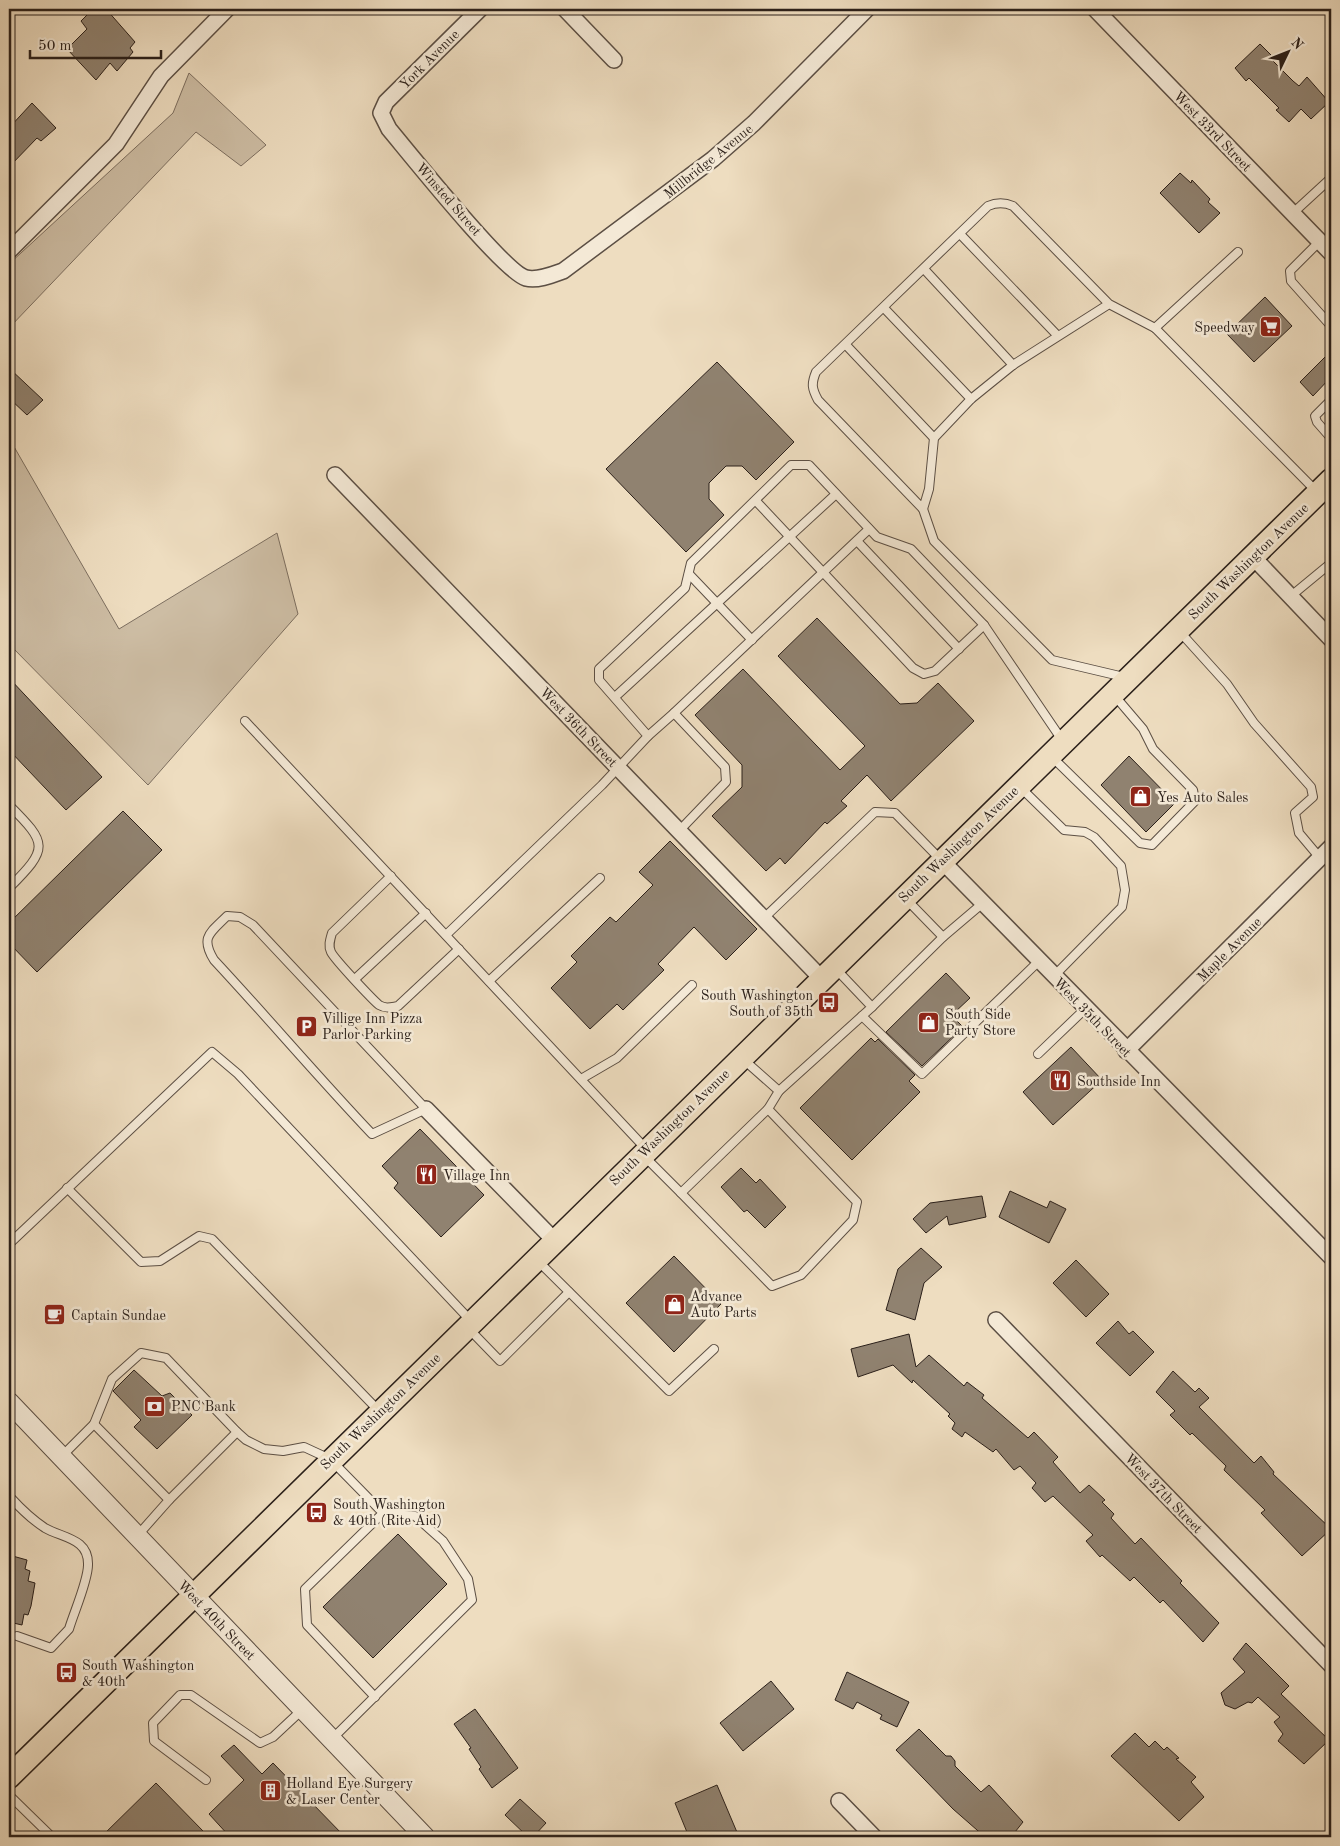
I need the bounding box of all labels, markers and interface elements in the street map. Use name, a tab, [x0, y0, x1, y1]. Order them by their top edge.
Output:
street label: York Avenue	[397, 27, 462, 92]
scale bar	[30, 28, 161, 60]
north arrow	[1262, 28, 1312, 78]
text: N	[1288, 35, 1306, 53]
text: 50 m	[38, 39, 72, 54]
street label: West 33rd Street	[1171, 89, 1254, 174]
street label: Millbridge Avenue	[662, 122, 756, 202]
street label: Winsted Street	[413, 161, 484, 239]
supermarket icon: Speedway	[1259, 315, 1283, 339]
place label: Speedway	[1194, 321, 1256, 335]
street label: South Washington Avenue	[1186, 501, 1311, 623]
street label: West 36th Street	[537, 685, 620, 770]
street label: South Washington Avenue	[896, 784, 1021, 906]
shop icon: Yes Auto Sales	[1129, 785, 1153, 809]
place label: Yes Auto Sales	[1157, 791, 1248, 805]
street label: Maple Avenue	[1195, 915, 1265, 985]
street label: West 35th Street	[1051, 975, 1134, 1060]
place label: South Washington South of 35th	[701, 989, 813, 1019]
bus stop icon: South Washington South of 35th	[817, 991, 841, 1015]
place label: South Side Party Store	[945, 1008, 1016, 1038]
shop icon: South Side Party Store	[917, 1010, 941, 1034]
place label: Villige Inn Pizza Parlor Parking	[322, 1012, 422, 1042]
parking icon: Villige Inn Pizza Parlor Parking	[294, 1014, 318, 1038]
street label: South Washington Avenue	[607, 1067, 732, 1189]
restaurant icon: Southside Inn	[1049, 1069, 1073, 1093]
place label: Southside Inn	[1077, 1075, 1161, 1089]
restaurant icon: Village Inn	[415, 1163, 439, 1187]
place label: Village Inn	[443, 1169, 510, 1183]
place label: Advance Auto Parts	[690, 1290, 756, 1320]
shop icon: Advance Auto Parts	[662, 1292, 686, 1316]
cafe icon: Captain Sundae	[43, 1303, 67, 1327]
place label: Captain Sundae	[71, 1309, 166, 1323]
street label: South Washington Avenue	[318, 1351, 443, 1473]
bank icon: PNC Bank	[143, 1394, 167, 1418]
place label: PNC Bank	[171, 1400, 236, 1414]
street label: West 37th Street	[1122, 1451, 1205, 1536]
place label: South Washington & 40th (Rite Aid)	[333, 1498, 446, 1528]
bus stop icon: South Washington & 40th (Rite Aid)	[305, 1500, 329, 1524]
street label: West 40th Street	[175, 1578, 258, 1663]
place label: South Washington & 40th	[82, 1659, 195, 1689]
bus stop icon: South Washington & 40th	[54, 1661, 78, 1685]
place label: Holland Eye Surgery & Laser Center	[286, 1777, 414, 1807]
building icon: Holland Eye Surgery & Laser Center	[258, 1779, 282, 1803]

